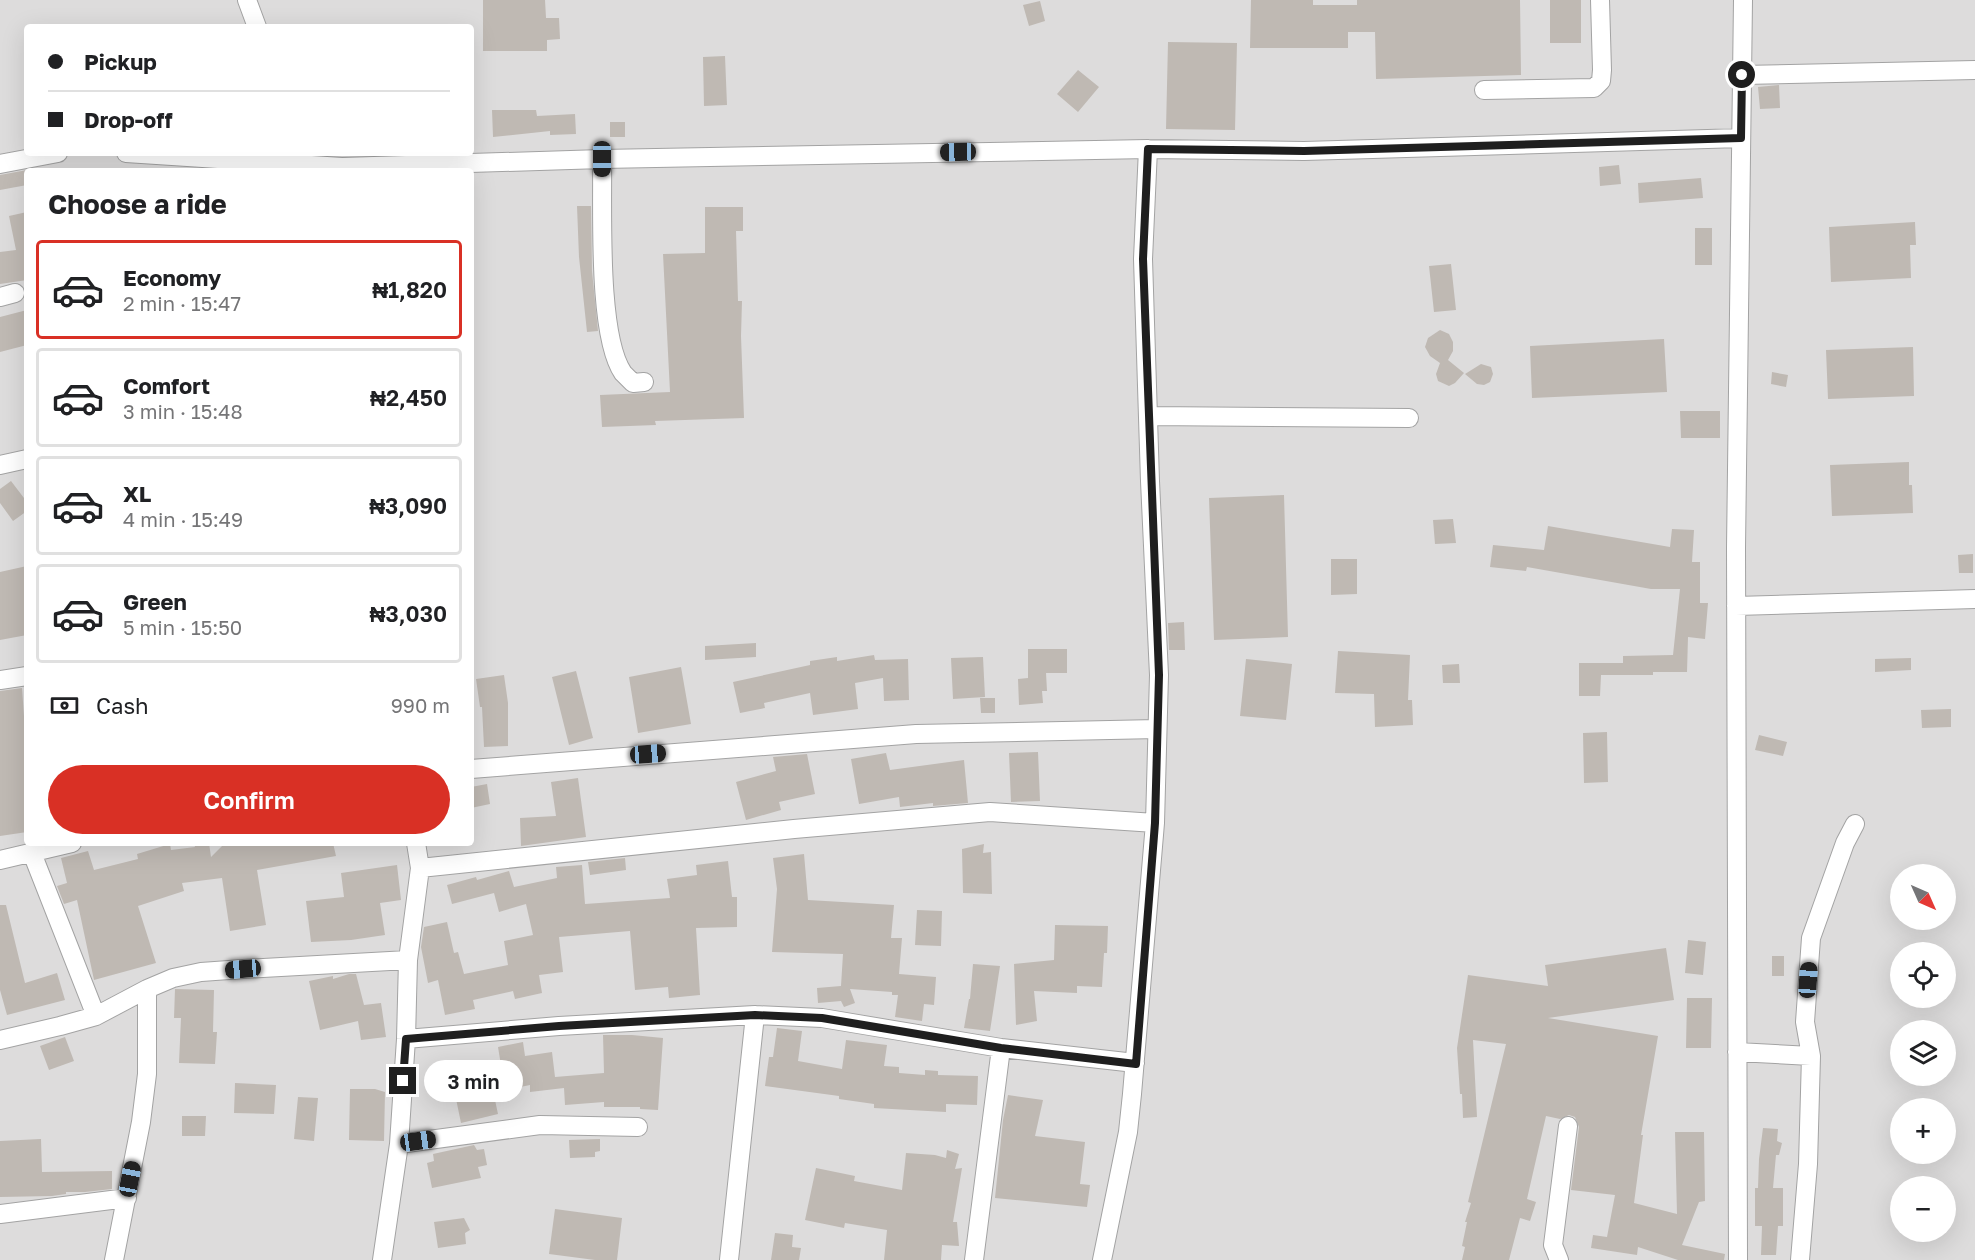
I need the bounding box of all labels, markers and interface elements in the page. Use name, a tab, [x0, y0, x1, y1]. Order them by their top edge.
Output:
text: Pickup	[84, 48, 157, 75]
route start	[1728, 61, 1755, 88]
text: Drop-off	[84, 106, 173, 133]
car	[593, 141, 611, 177]
car	[940, 143, 976, 161]
text: Choose a ride	[48, 188, 227, 220]
icon: car	[51, 263, 105, 317]
text: Economy	[123, 264, 221, 291]
text: ₦1,820	[372, 276, 447, 303]
text: 2 min · 15:47	[123, 291, 241, 315]
icon: car	[51, 371, 105, 425]
text: Comfort	[123, 372, 210, 399]
text: ₦2,450	[370, 384, 447, 411]
text: 3 min · 15:48	[123, 399, 243, 423]
icon: car	[51, 479, 105, 533]
text: XL	[123, 480, 151, 507]
text: ₦3,090	[369, 492, 447, 519]
text: 4 min · 15:49	[123, 507, 243, 531]
icon: car	[51, 587, 105, 641]
text: Green	[123, 588, 187, 615]
text: ₦3,030	[370, 600, 447, 627]
text: 5 min · 15:50	[123, 615, 242, 639]
icon: cash	[48, 689, 81, 722]
text: Cash	[96, 692, 149, 719]
text: 990 m	[391, 693, 450, 717]
car	[629, 744, 667, 764]
button: Confirm	[48, 765, 450, 834]
north arrow	[1890, 864, 1956, 930]
map controls	[1890, 864, 1956, 1242]
button: locate	[1890, 942, 1956, 1008]
car	[224, 958, 262, 980]
car	[1798, 961, 1818, 999]
button: layers	[1890, 1020, 1956, 1086]
callout: 3 min	[424, 1060, 523, 1102]
route end	[389, 1067, 416, 1094]
text: 3 min	[447, 1069, 500, 1093]
button: +	[1890, 1098, 1956, 1164]
car	[399, 1130, 437, 1152]
car	[118, 1160, 142, 1198]
button: −	[1890, 1176, 1956, 1242]

